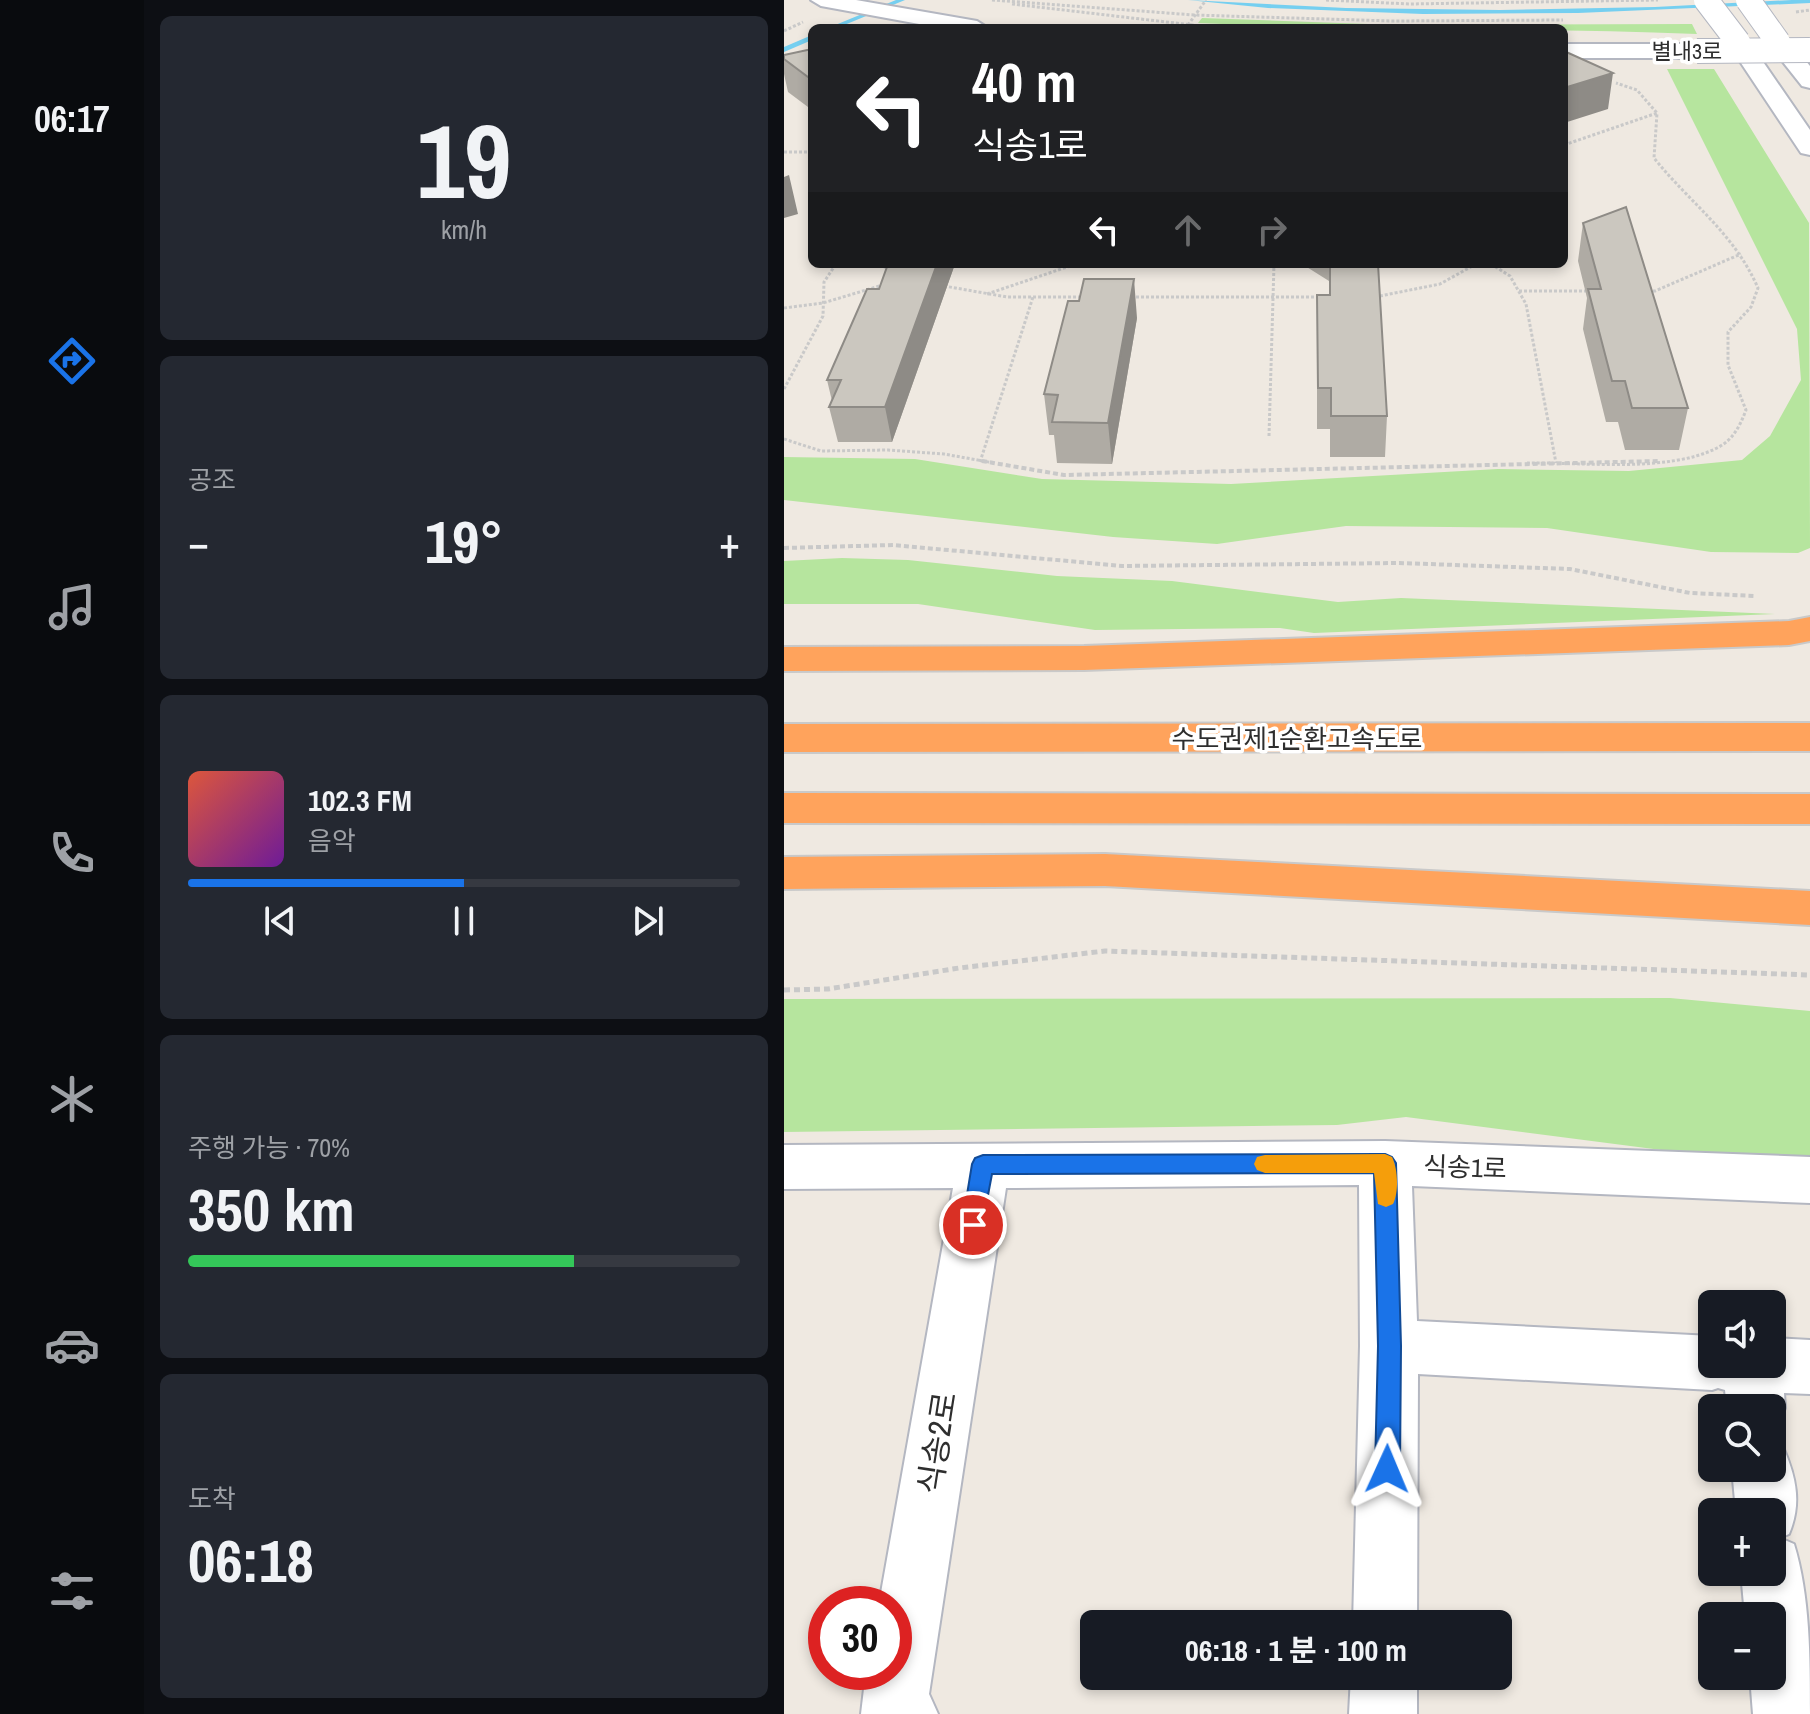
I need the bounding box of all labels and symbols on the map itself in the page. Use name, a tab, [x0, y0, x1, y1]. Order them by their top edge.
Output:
street label: 별내3로	[1652, 36, 1722, 66]
street label: 수도권제1순환고속도로	[1171, 721, 1423, 756]
street label: 식송1로	[1423, 1148, 1507, 1186]
pin	[939, 1191, 1007, 1259]
street label: 식송2로	[908, 1389, 966, 1497]
position arrow	[1345, 1427, 1429, 1511]
speed limit sign: 30	[808, 1586, 912, 1690]

